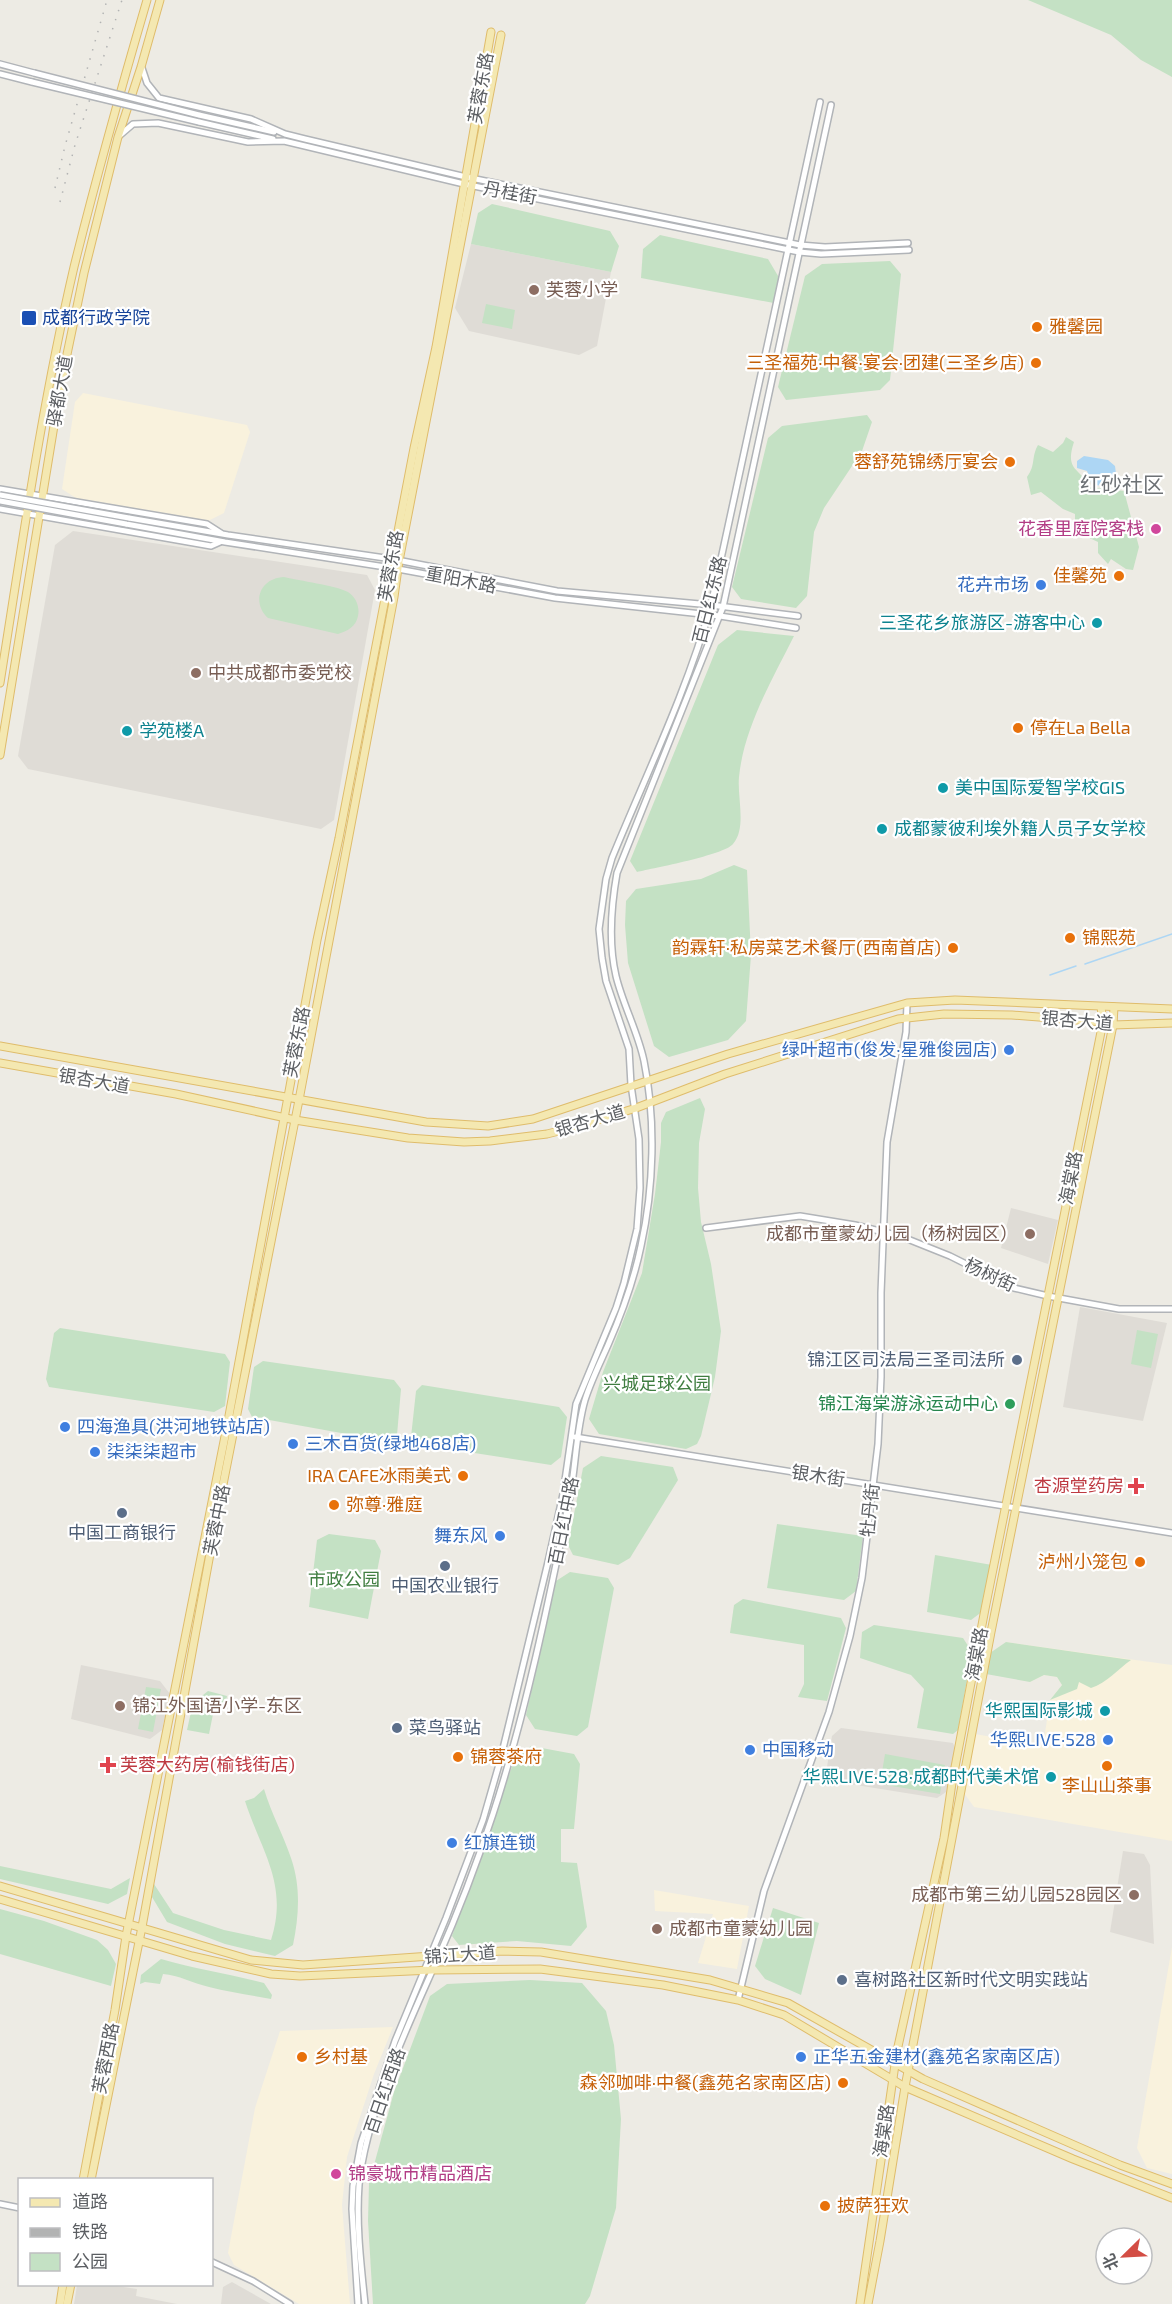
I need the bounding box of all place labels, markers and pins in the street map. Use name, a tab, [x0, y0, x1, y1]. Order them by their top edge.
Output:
place label: 芙蓉小学	[546, 278, 618, 300]
marker: 芙蓉小学	[527, 283, 541, 297]
place label: 成都行政学院	[42, 306, 150, 328]
marker: 成都行政学院	[20, 309, 38, 327]
place label: 雅馨园	[1049, 315, 1103, 337]
marker: 雅馨园	[1030, 320, 1044, 334]
place label: 三圣福苑·中餐·宴会·团建(三圣乡店)	[746, 351, 1024, 373]
marker: 三圣福苑·中餐·宴会·团建(三圣乡店)	[1029, 356, 1043, 370]
place label: 蓉舒苑锦绣厅宴会	[854, 450, 998, 472]
marker: 蓉舒苑锦绣厅宴会	[1003, 455, 1017, 469]
place label: 花香里庭院客栈	[1018, 517, 1144, 539]
marker: 花香里庭院客栈	[1149, 522, 1163, 536]
place label: 佳馨苑	[1053, 564, 1107, 586]
marker: 佳馨苑	[1112, 569, 1126, 583]
place label: 花卉市场	[957, 573, 1029, 595]
marker: 花卉市场	[1034, 578, 1048, 592]
place label: 三圣花乡旅游区-游客中心	[879, 611, 1085, 633]
marker: 三圣花乡旅游区-游客中心	[1090, 616, 1104, 630]
place label: 中共成都市委党校	[208, 661, 352, 683]
marker: 中共成都市委党校	[189, 666, 203, 680]
place label: 停在La Bella	[1030, 716, 1131, 738]
place label: 学苑楼A	[139, 719, 205, 741]
marker: 停在La Bella	[1011, 721, 1025, 735]
marker: 学苑楼A	[120, 724, 134, 738]
place label: 美中国际爱智学校GIS	[955, 776, 1125, 798]
marker: 美中国际爱智学校GIS	[936, 781, 950, 795]
place label: 成都蒙彼利埃外籍人员子女学校	[894, 817, 1146, 839]
marker: 成都蒙彼利埃外籍人员子女学校	[875, 822, 889, 836]
place label: 锦熙苑	[1082, 926, 1136, 948]
marker: 锦熙苑	[1063, 931, 1077, 945]
place label: 韵霖轩·私房菜艺术餐厅(西南首店)	[672, 936, 941, 958]
marker: 韵霖轩·私房菜艺术餐厅(西南首店)	[946, 941, 960, 955]
place label: 绿叶超市(俊发·星雅俊园店)	[782, 1038, 997, 1060]
marker: 绿叶超市(俊发·星雅俊园店)	[1002, 1043, 1016, 1057]
place label: 成都市童蒙幼儿园（杨树园区）	[766, 1222, 1018, 1244]
marker: 成都市童蒙幼儿园（杨树园区）	[1023, 1227, 1037, 1241]
place label: 锦江区司法局三圣司法所	[807, 1348, 1005, 1370]
marker: 锦江区司法局三圣司法所	[1010, 1353, 1024, 1367]
place label: 锦江海棠游泳运动中心	[818, 1392, 998, 1414]
marker: 锦江海棠游泳运动中心	[1003, 1397, 1017, 1411]
place label: 四海渔具(洪河地铁站店)	[77, 1415, 270, 1437]
marker: 四海渔具(洪河地铁站店)	[58, 1420, 72, 1434]
place label: 三木百货(绿地468店)	[305, 1432, 476, 1454]
marker: 三木百货(绿地468店)	[286, 1437, 300, 1451]
place label: 柒柒柒超市	[107, 1440, 197, 1462]
marker: 柒柒柒超市	[88, 1445, 102, 1459]
place label: IRA CAFE冰雨美式	[307, 1464, 451, 1486]
marker: IRA CAFE冰雨美式	[456, 1469, 470, 1483]
place label: 杏源堂药房	[1034, 1474, 1124, 1496]
marker: 杏源堂药房	[1129, 1479, 1143, 1493]
place label: 弥尊·雅庭	[346, 1493, 422, 1515]
marker: 弥尊·雅庭	[327, 1498, 341, 1512]
marker: 中国工商银行	[115, 1506, 129, 1520]
place label: 中国工商银行	[68, 1521, 176, 1543]
place label: 舞东风	[434, 1524, 488, 1546]
marker: 舞东风	[493, 1529, 507, 1543]
place label: 泸州小笼包	[1038, 1550, 1128, 1572]
marker: 泸州小笼包	[1133, 1555, 1147, 1569]
marker: 中国农业银行	[438, 1559, 452, 1573]
place label: 中国农业银行	[391, 1574, 499, 1596]
place label: 锦江外国语小学-东区	[132, 1694, 302, 1716]
marker: 锦江外国语小学-东区	[113, 1699, 127, 1713]
place label: 华熙国际影城	[985, 1699, 1093, 1721]
marker: 华熙国际影城	[1098, 1704, 1112, 1718]
place label: 菜鸟驿站	[409, 1716, 481, 1738]
marker: 菜鸟驿站	[390, 1721, 404, 1735]
place label: 华熙LIVE·528	[990, 1728, 1096, 1750]
marker: 华熙LIVE·528	[1101, 1733, 1115, 1747]
place label: 中国移动	[762, 1738, 834, 1760]
marker: 中国移动	[743, 1743, 757, 1757]
place label: 锦蓉茶府	[470, 1745, 542, 1767]
marker: 锦蓉茶府	[451, 1750, 465, 1764]
place label: 芙蓉大药房(榆钱街店)	[120, 1753, 295, 1775]
marker: 芙蓉大药房(榆钱街店)	[101, 1758, 115, 1772]
marker: 李山山茶事	[1100, 1759, 1114, 1773]
place label: 华熙LIVE·528·成都时代美术馆	[803, 1765, 1039, 1787]
marker: 华熙LIVE·528·成都时代美术馆	[1044, 1770, 1058, 1784]
place label: 李山山茶事	[1062, 1774, 1152, 1796]
place label: 红旗连锁	[464, 1831, 536, 1853]
marker: 红旗连锁	[445, 1836, 459, 1850]
place label: 成都市第三幼儿园528园区	[911, 1883, 1122, 1905]
marker: 成都市第三幼儿园528园区	[1127, 1888, 1141, 1902]
place label: 成都市童蒙幼儿园	[669, 1917, 813, 1939]
marker: 成都市童蒙幼儿园	[650, 1922, 664, 1936]
place label: 喜树路社区新时代文明实践站	[854, 1968, 1088, 1990]
marker: 喜树路社区新时代文明实践站	[835, 1973, 849, 1987]
place label: 乡村基	[314, 2045, 368, 2067]
place label: 正华五金建材(鑫苑名家南区店)	[813, 2045, 1060, 2067]
marker: 乡村基	[295, 2050, 309, 2064]
marker: 正华五金建材(鑫苑名家南区店)	[794, 2050, 808, 2064]
place label: 森邻咖啡·中餐(鑫苑名家南区店)	[580, 2071, 831, 2093]
marker: 森邻咖啡·中餐(鑫苑名家南区店)	[836, 2076, 850, 2090]
place label: 锦豪城市精品酒店	[348, 2162, 492, 2184]
marker: 锦豪城市精品酒店	[329, 2167, 343, 2181]
place label: 披萨狂欢	[837, 2194, 909, 2216]
marker: 披萨狂欢	[818, 2199, 832, 2213]

